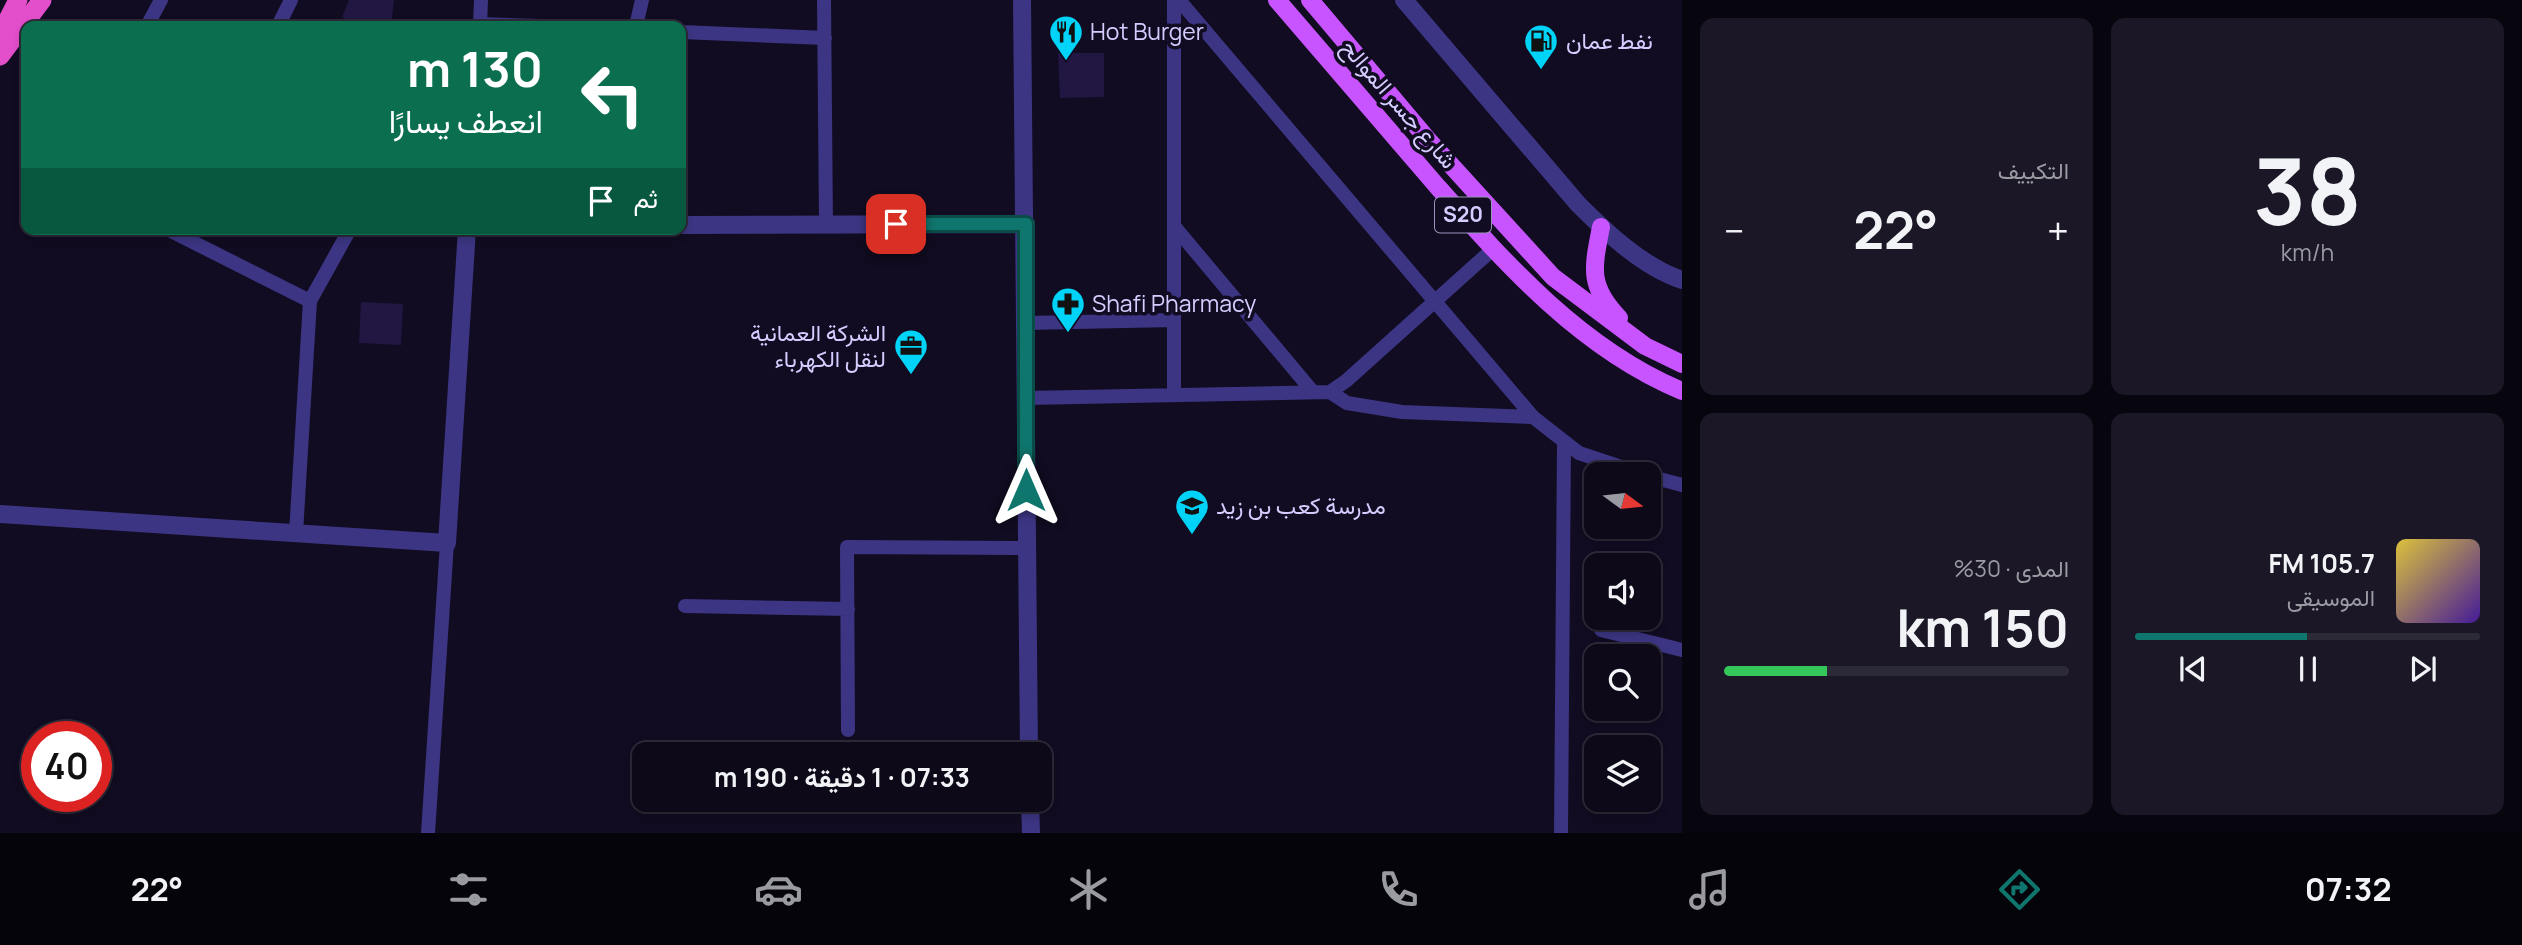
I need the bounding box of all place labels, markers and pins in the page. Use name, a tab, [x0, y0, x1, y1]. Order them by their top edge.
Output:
restaurant icon: Hot Burger	[1047, 13, 1085, 62]
place label: Hot Burger	[1090, 15, 1204, 47]
fuel station icon: نفط عمان	[1522, 22, 1560, 71]
place label: نفط عمان	[1566, 24, 1653, 56]
pin	[866, 194, 926, 254]
pharmacy icon: Shafi Pharmacy	[1049, 285, 1087, 334]
place label: Shafi Pharmacy	[1092, 287, 1256, 319]
place label: الشرکة العمانیة لنقل الکهرباء	[750, 316, 886, 374]
office icon: الشرکة العمانیة لنقل الکهرباء	[892, 327, 930, 376]
school or university icon: مدرسة كعب بن زيد	[1173, 487, 1211, 536]
place label: مدرسة كعب بن زيد	[1216, 489, 1386, 521]

